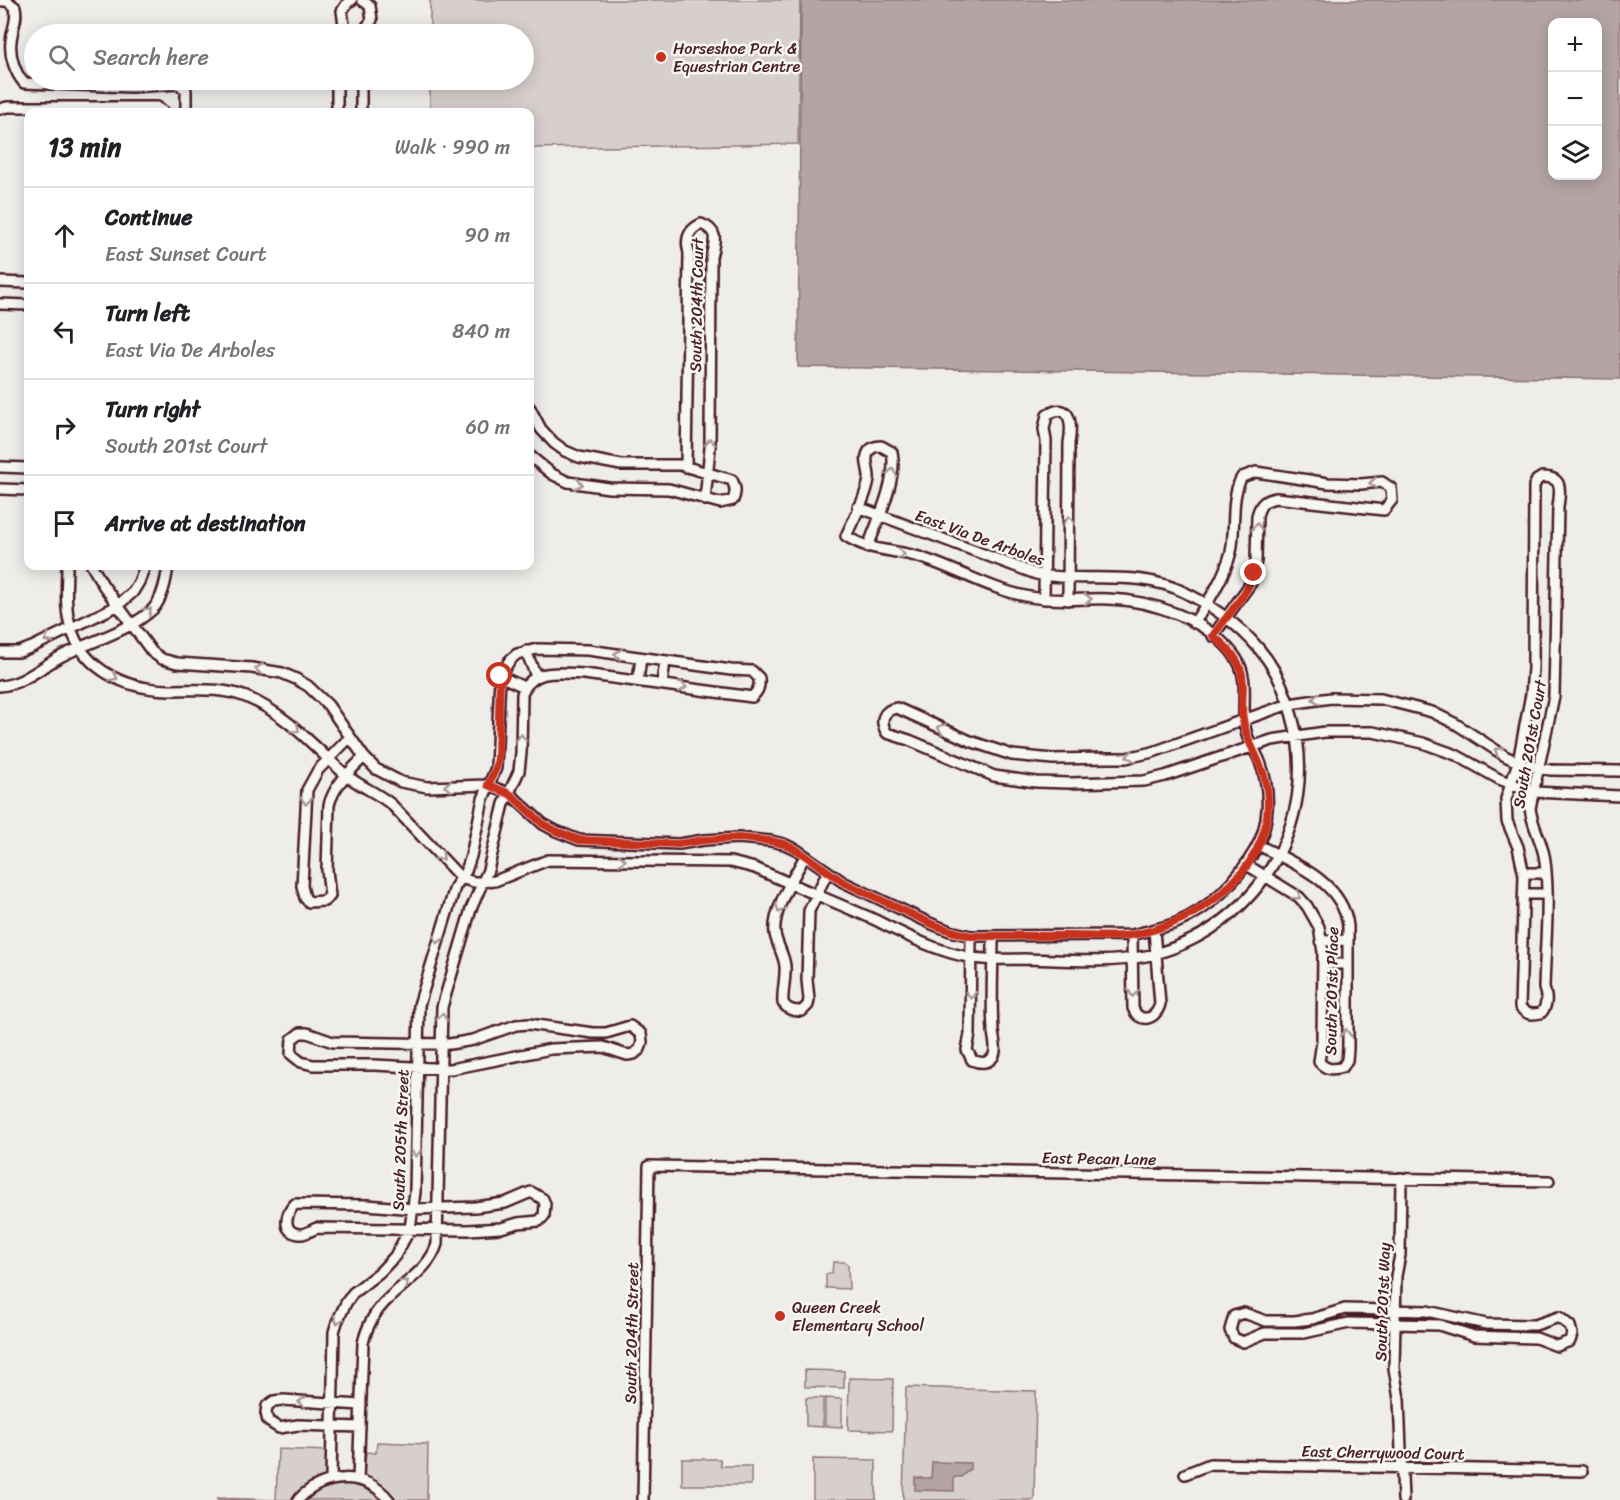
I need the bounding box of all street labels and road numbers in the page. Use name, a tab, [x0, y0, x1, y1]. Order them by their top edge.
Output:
street label: South 204th Court	[681, 237, 712, 372]
street label: East Via De Arboles	[911, 501, 1049, 575]
street label: South 201st Court	[1504, 677, 1555, 811]
street label: South 201st Place	[1316, 926, 1347, 1056]
street label: South 205th Street	[384, 1069, 417, 1211]
street label: East Pecan Lane	[1042, 1143, 1156, 1174]
street label: South 201st Way	[1366, 1241, 1399, 1362]
street label: South 204th Street	[616, 1262, 647, 1404]
street label: East Cherrywood Court	[1301, 1437, 1465, 1468]

